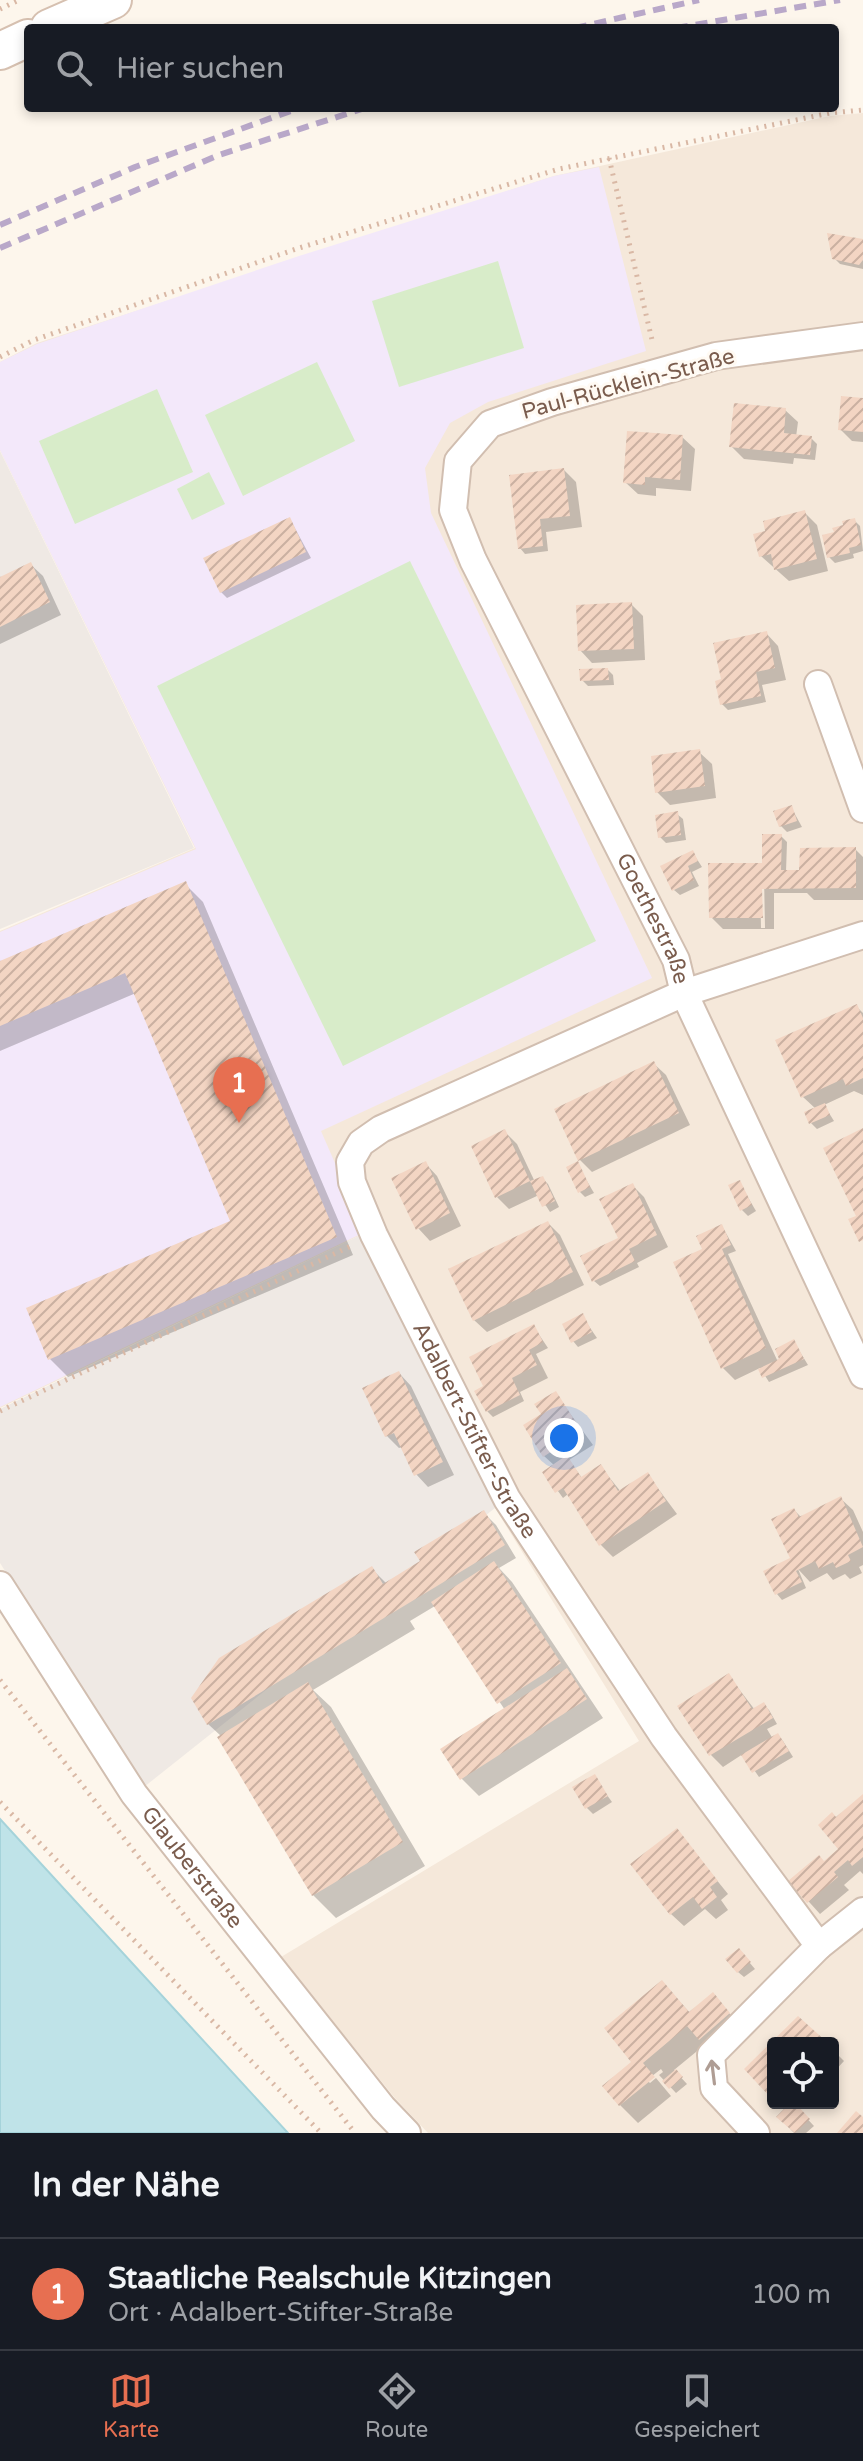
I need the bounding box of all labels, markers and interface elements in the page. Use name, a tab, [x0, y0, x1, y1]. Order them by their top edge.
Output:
search box	[24, 24, 839, 112]
icon: search	[52, 46, 96, 90]
text: Hier suchen	[116, 50, 284, 87]
street label: Paul-Rücklein-Straße	[519, 343, 737, 425]
street label: Goethestraße	[611, 849, 694, 986]
pin: 1	[213, 1057, 265, 1123]
street label: Adalbert-Stifter-Straße	[407, 1318, 542, 1543]
your location	[544, 1418, 584, 1458]
street label: Glauberstraße	[136, 1801, 248, 1934]
map controls	[767, 2037, 839, 2109]
button: locate	[767, 2037, 839, 2109]
one-way arrow	[705, 2059, 720, 2086]
text: In der Nähe	[32, 2165, 220, 2206]
text: Staatliche Realschule Kitzingen	[108, 2260, 552, 2297]
text: 1	[50, 2279, 66, 2310]
text: 100 m	[751, 2279, 831, 2310]
text: Ort · Adalbert-Stifter-Straße	[108, 2297, 453, 2328]
tab: Karte	[103, 2369, 159, 2443]
tab: Route	[365, 2369, 428, 2443]
tab: Gespeichert	[634, 2369, 760, 2443]

